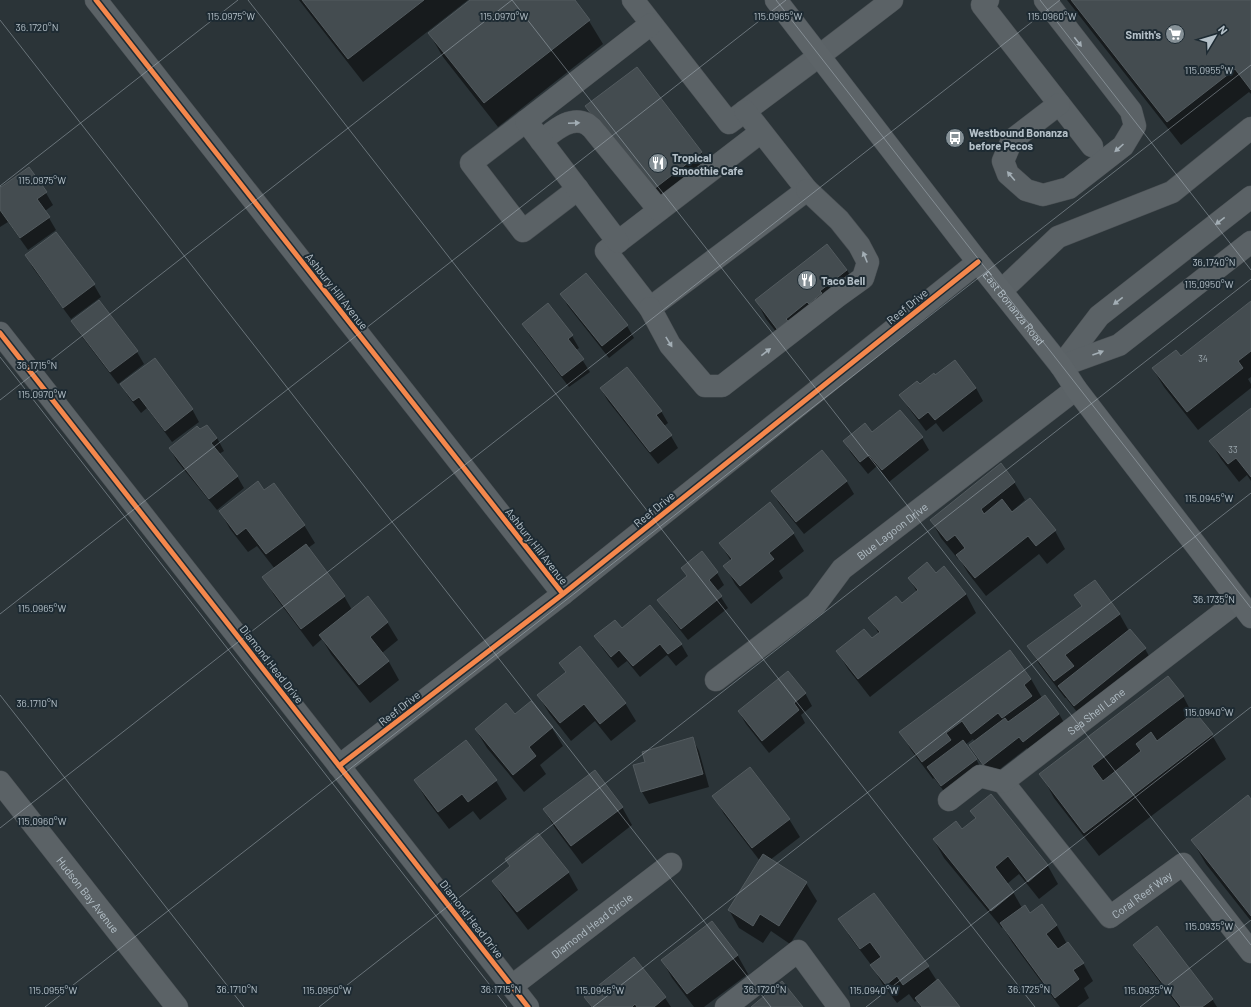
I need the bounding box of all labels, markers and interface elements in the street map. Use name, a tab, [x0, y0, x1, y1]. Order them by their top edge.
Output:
text: 115.0975°W	[207, 10, 255, 22]
text: 115.0970°W	[480, 10, 528, 22]
text: 115.0965°W	[754, 10, 802, 22]
text: 115.0960°W	[1028, 10, 1077, 22]
north arrow	[1195, 16, 1235, 56]
text: 36.1720°N	[16, 21, 58, 33]
supermarket icon: Smith's	[1164, 23, 1186, 45]
text: N	[1216, 23, 1231, 36]
place label: Smith's	[1126, 28, 1161, 41]
one-way arrow	[1073, 37, 1081, 47]
text: 115.0955°W	[1185, 64, 1233, 76]
one-way arrow	[568, 120, 581, 126]
place label: Westbound Bonanza before Pecos	[969, 126, 1068, 152]
bus stop icon: Westbound Bonanza before Pecos	[944, 127, 966, 149]
one-way arrow	[1114, 144, 1125, 153]
place label: Tropical Smoothie Cafe	[672, 151, 743, 177]
restaurant icon: Tropical Smoothie Cafe	[647, 152, 669, 174]
one-way arrow	[1006, 170, 1015, 181]
text: 115.0975°W	[18, 174, 66, 186]
one-way arrow	[1215, 217, 1226, 226]
street label: Ashbury Hill Avenue	[303, 250, 371, 332]
one-way arrow	[862, 252, 868, 263]
text: 36.1740°N	[1192, 256, 1236, 268]
street label: East Bonanza Road	[981, 268, 1048, 347]
restaurant icon: Taco Bell	[796, 269, 818, 291]
place label: Taco Bell	[821, 274, 866, 287]
text: 115.0950°W	[1185, 278, 1234, 290]
street label: Reef Drive	[884, 285, 930, 326]
one-way arrow	[1112, 297, 1123, 306]
one-way arrow	[665, 336, 673, 347]
one-way arrow	[761, 347, 772, 356]
one-way arrow	[1092, 350, 1104, 356]
house number: 34	[1198, 353, 1208, 364]
text: 36.1715°N	[17, 359, 57, 371]
text: 115.0970°W	[18, 388, 66, 400]
house number: 33	[1228, 444, 1238, 455]
street label: Reef Drive	[631, 488, 677, 529]
text: 115.0945°W	[1185, 492, 1234, 504]
street label: Blue Lagoon Drive	[854, 499, 930, 562]
street label: Ashbury Hill Avenue	[503, 505, 571, 587]
text: 36.1735°N	[1193, 593, 1235, 605]
text: 115.0965°W	[18, 602, 66, 614]
street label: Diamond Head Drive	[237, 622, 307, 706]
street label: Sea Shell Lane	[1064, 684, 1127, 737]
street label: Reef Drive	[376, 688, 422, 728]
text: 36.1710°N	[16, 697, 58, 709]
text: 115.0940°W	[1184, 706, 1234, 718]
text: 115.0960°W	[18, 815, 67, 827]
street label: Hudson Bay Avenue	[54, 854, 122, 935]
street label: Coral Reef Way	[1109, 868, 1174, 920]
street label: Diamond Head Drive	[437, 877, 507, 961]
street label: Diamond Head Circle	[548, 890, 635, 960]
text: 115.0935°W	[1185, 920, 1233, 932]
text: 36.1710°N	[216, 983, 258, 995]
text: 36.1715°N	[481, 983, 521, 995]
text: 36.1720°N	[744, 983, 786, 995]
text: 36.1725°N	[1008, 983, 1050, 995]
text: 115.0955°W	[29, 984, 77, 996]
text: 115.0950°W	[303, 984, 352, 996]
text: 115.0945°W	[576, 984, 625, 996]
text: 115.0940°W	[849, 984, 899, 996]
text: 115.0935°W	[1124, 984, 1172, 996]

